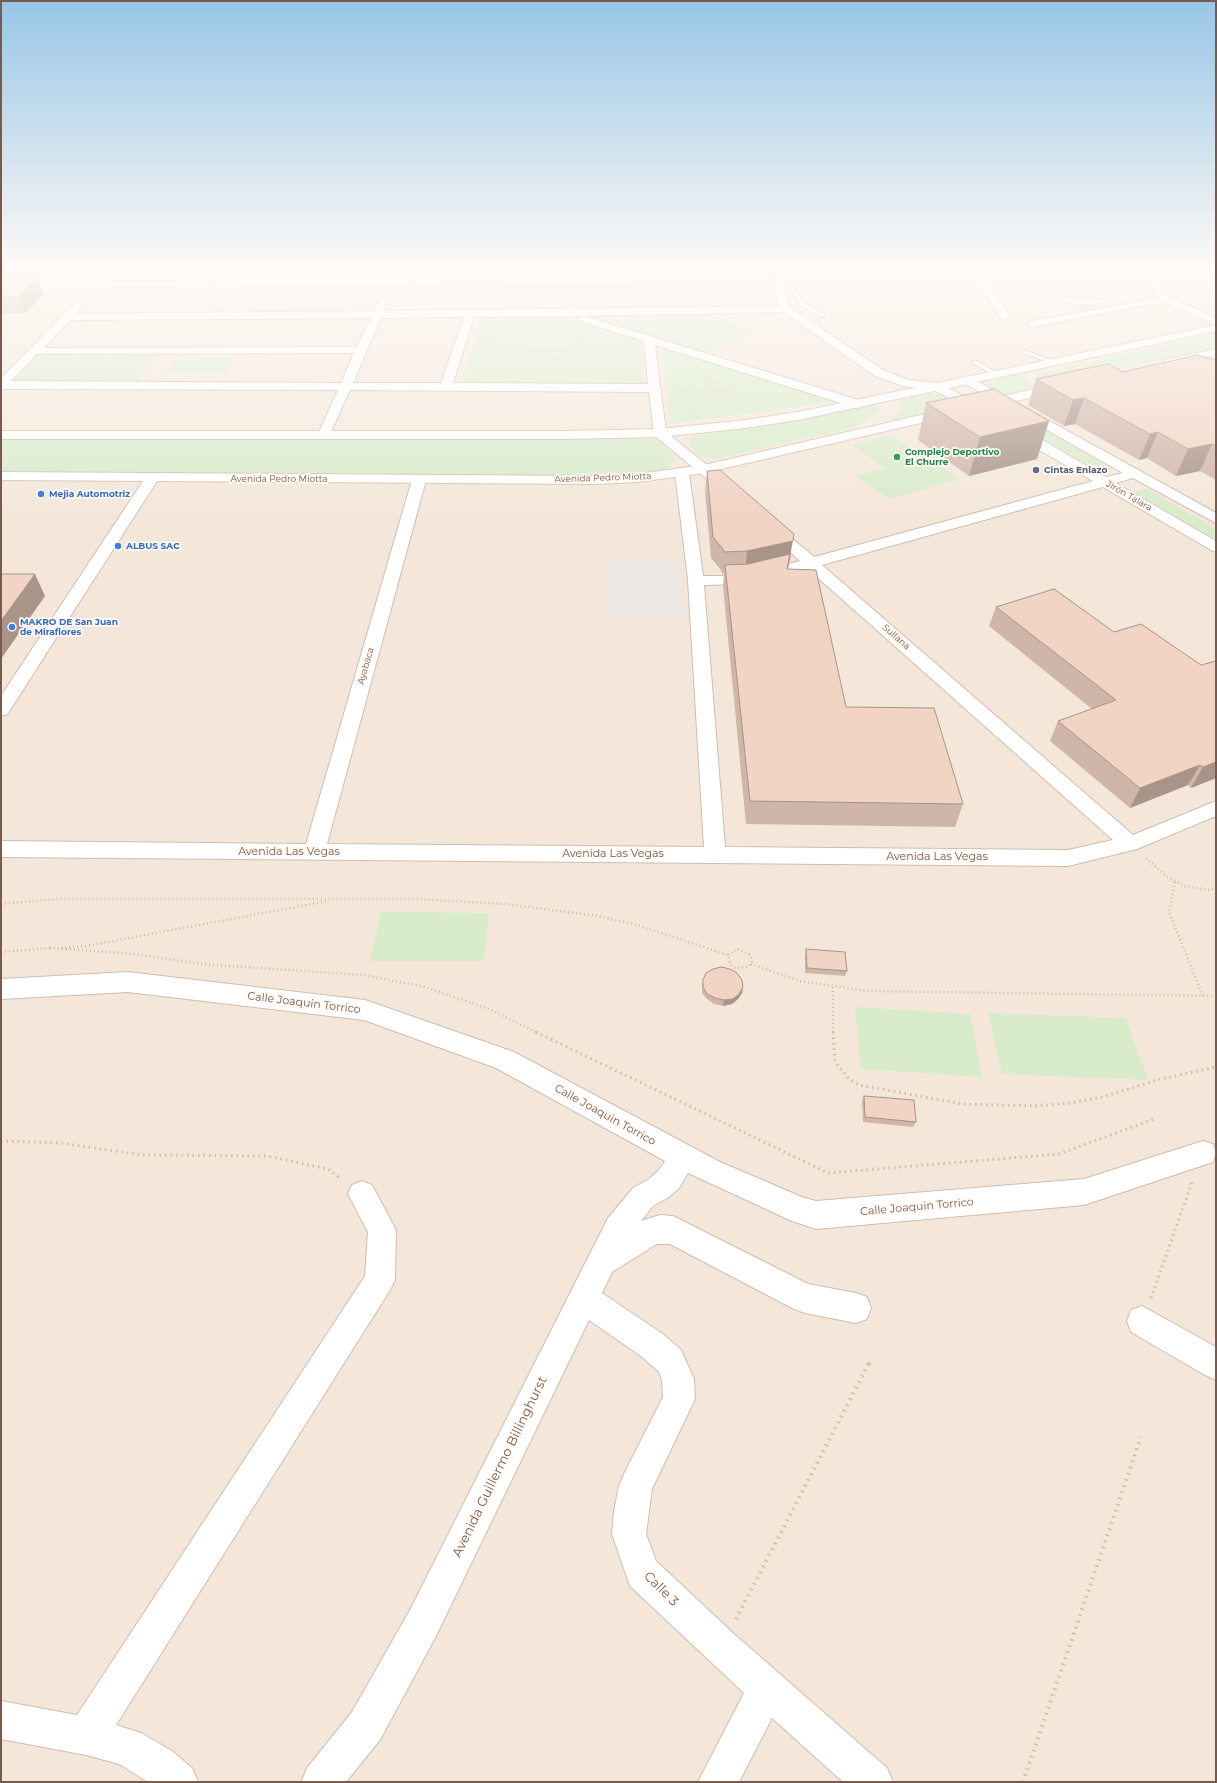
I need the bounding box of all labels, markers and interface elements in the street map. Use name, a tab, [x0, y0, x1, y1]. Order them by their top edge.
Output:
place label: Complejo Deportivo El Churre	[905, 447, 999, 468]
marker: Complejo Deportivo El Churre	[892, 452, 902, 462]
marker: Cintas Enlazo	[1031, 465, 1041, 475]
place label: Cintas Enlazo	[1044, 465, 1107, 475]
street label: Avenida Pedro Miotta	[554, 471, 652, 485]
street label: Avenida Pedro Miotta	[230, 474, 328, 484]
street label: Jirón Talara	[1104, 479, 1154, 513]
marker: Mejia Automotriz	[36, 489, 46, 499]
place label: Mejia Automotriz	[49, 489, 130, 499]
marker: ALBUS SAC	[113, 541, 123, 551]
place label: ALBUS SAC	[126, 541, 180, 551]
place label: MAKRO DE San Juan de Miraflores	[20, 617, 118, 638]
marker: MAKRO DE San Juan de Miraflores	[7, 622, 17, 632]
street label: Sullana	[880, 622, 912, 652]
street label: Ayabaca	[356, 646, 376, 686]
street label: Avenida Las Vegas	[238, 845, 340, 859]
street label: Avenida Las Vegas	[562, 847, 664, 861]
street label: Avenida Las Vegas	[886, 850, 988, 864]
street label: Calle Joaquin Torrico	[247, 990, 361, 1016]
street label: Calle Joaquin Torrico	[552, 1082, 658, 1148]
street label: Calle Joaquin Torrico	[860, 1195, 974, 1219]
street label: Avenida Guillermo Billinghurst	[449, 1374, 551, 1560]
street label: Calle 3	[641, 1569, 681, 1609]

